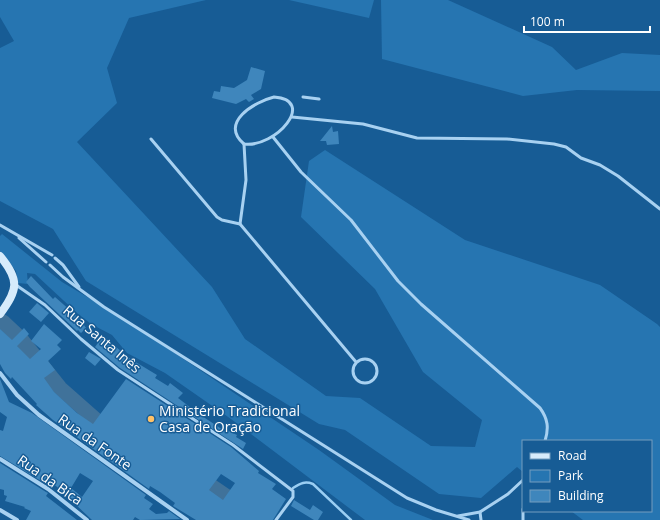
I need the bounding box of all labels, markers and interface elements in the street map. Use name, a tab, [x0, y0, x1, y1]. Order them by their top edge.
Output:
scale bar	[524, 8, 650, 34]
text: 100 m	[530, 13, 565, 30]
street label: Rua Santa Inês	[59, 300, 145, 377]
place label: Ministério Tradicional Casa de Oração	[159, 401, 300, 436]
street label: Rua da Fonte	[55, 409, 136, 474]
marker: Ministério Tradicional Casa de Oração	[146, 414, 156, 424]
legend	[522, 440, 652, 512]
text: Road	[558, 447, 587, 464]
street label: Rua da Bica	[14, 450, 87, 509]
text: Park	[558, 467, 584, 484]
text: Building	[558, 487, 604, 504]

